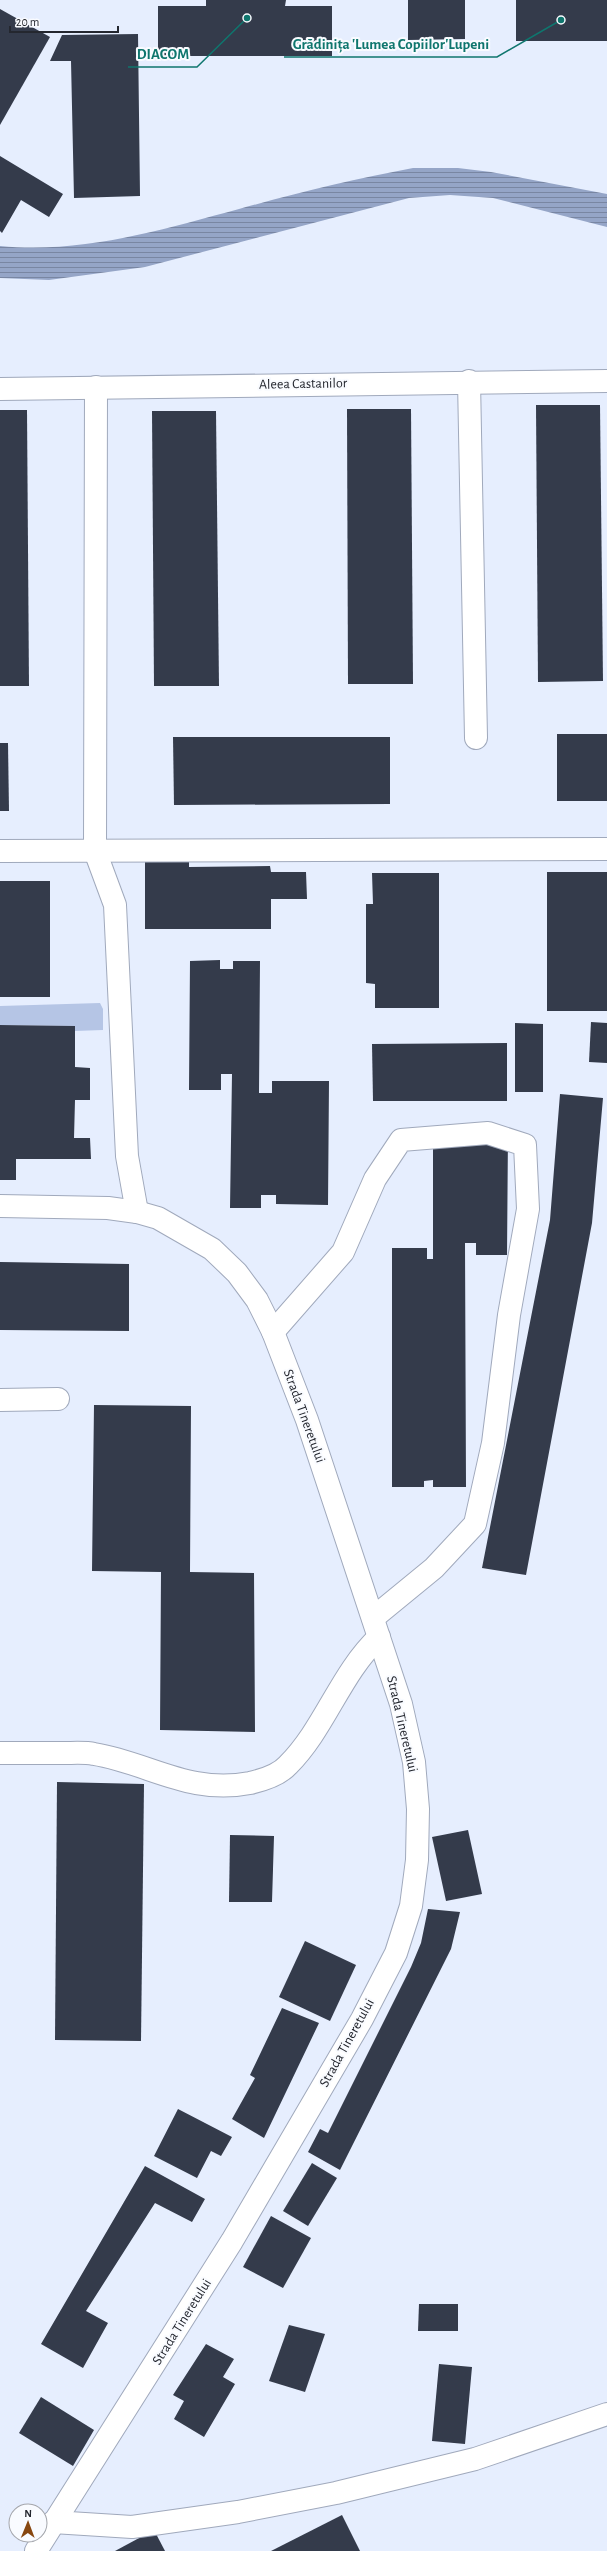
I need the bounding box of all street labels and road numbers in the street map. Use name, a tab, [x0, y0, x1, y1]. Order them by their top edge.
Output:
street label: Aleea Castanilor	[259, 376, 348, 392]
street label: Strada Tineretului	[281, 1367, 327, 1465]
street label: Strada Tineretului	[384, 1674, 420, 1774]
street label: Strada Tineretului	[317, 1997, 377, 2089]
street label: Strada Tineretului	[150, 2277, 214, 2367]

